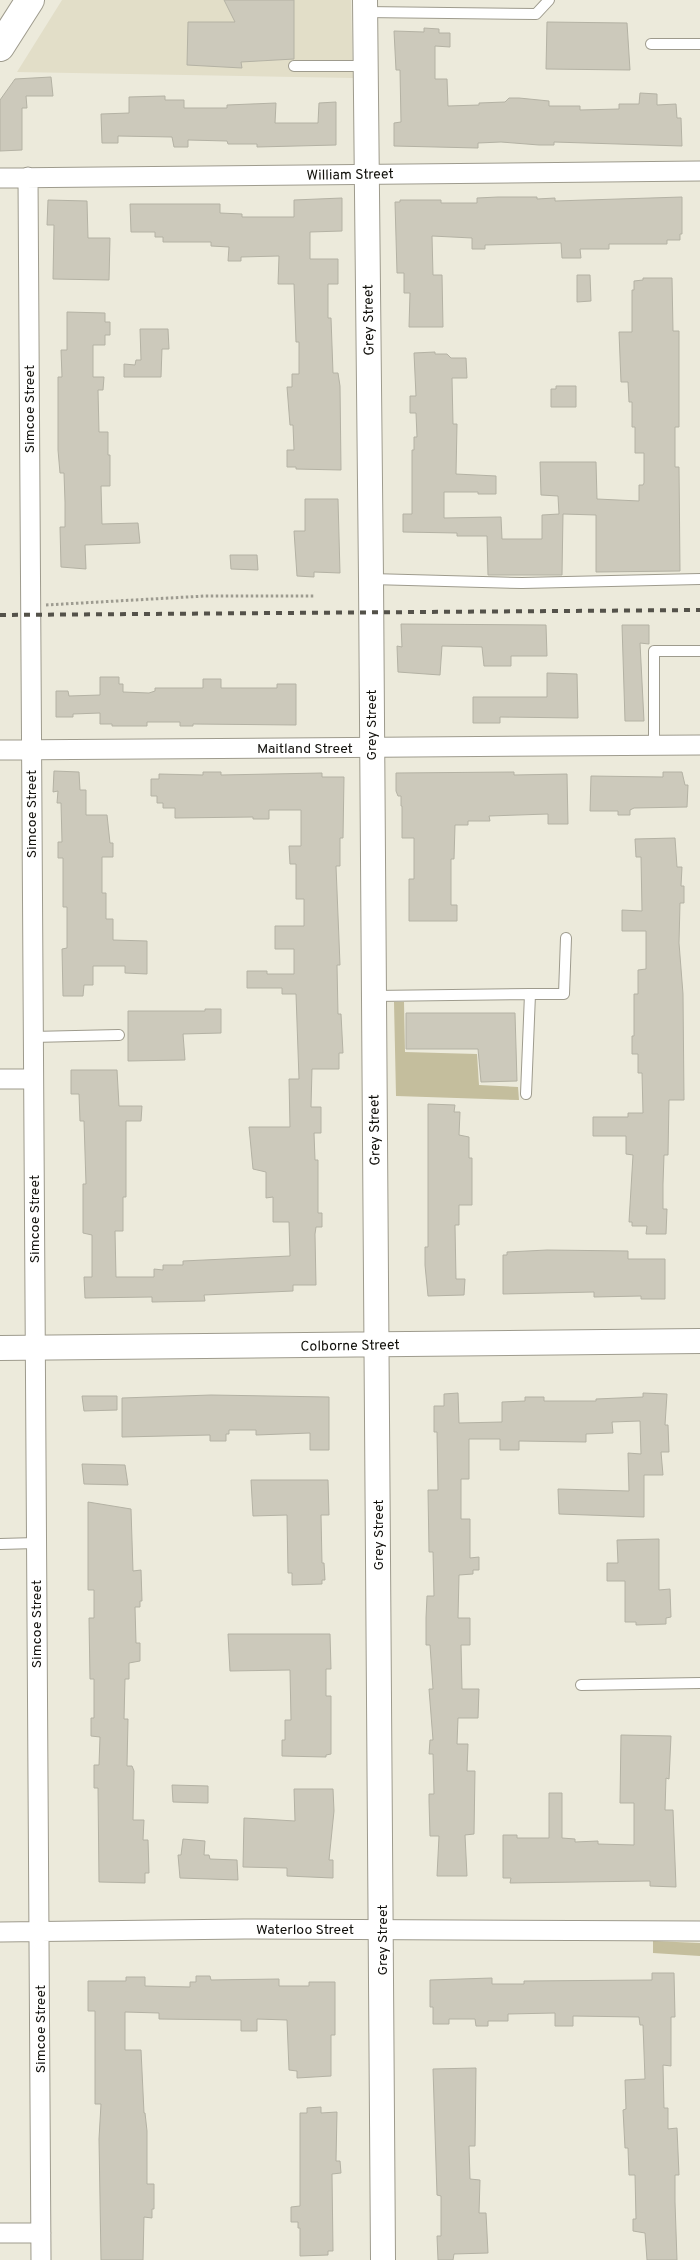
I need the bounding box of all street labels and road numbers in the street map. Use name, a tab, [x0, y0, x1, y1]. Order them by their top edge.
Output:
street label: William Street	[306, 166, 394, 185]
street label: Grey Street	[360, 284, 379, 356]
street label: Simcoe Street	[22, 365, 39, 453]
street label: Grey Street	[364, 689, 381, 761]
street label: Maitland Street	[257, 741, 353, 758]
street label: Simcoe Street	[24, 770, 41, 858]
street label: Grey Street	[366, 1094, 385, 1166]
street label: Simcoe Street	[27, 1175, 44, 1263]
street label: Colborne Street	[300, 1337, 400, 1356]
street label: Grey Street	[371, 1499, 388, 1571]
street label: Simcoe Street	[29, 1580, 46, 1668]
street label: Grey Street	[375, 1904, 392, 1976]
street label: Waterloo Street	[256, 1922, 354, 1939]
street label: Simcoe Street	[33, 1985, 50, 2073]

